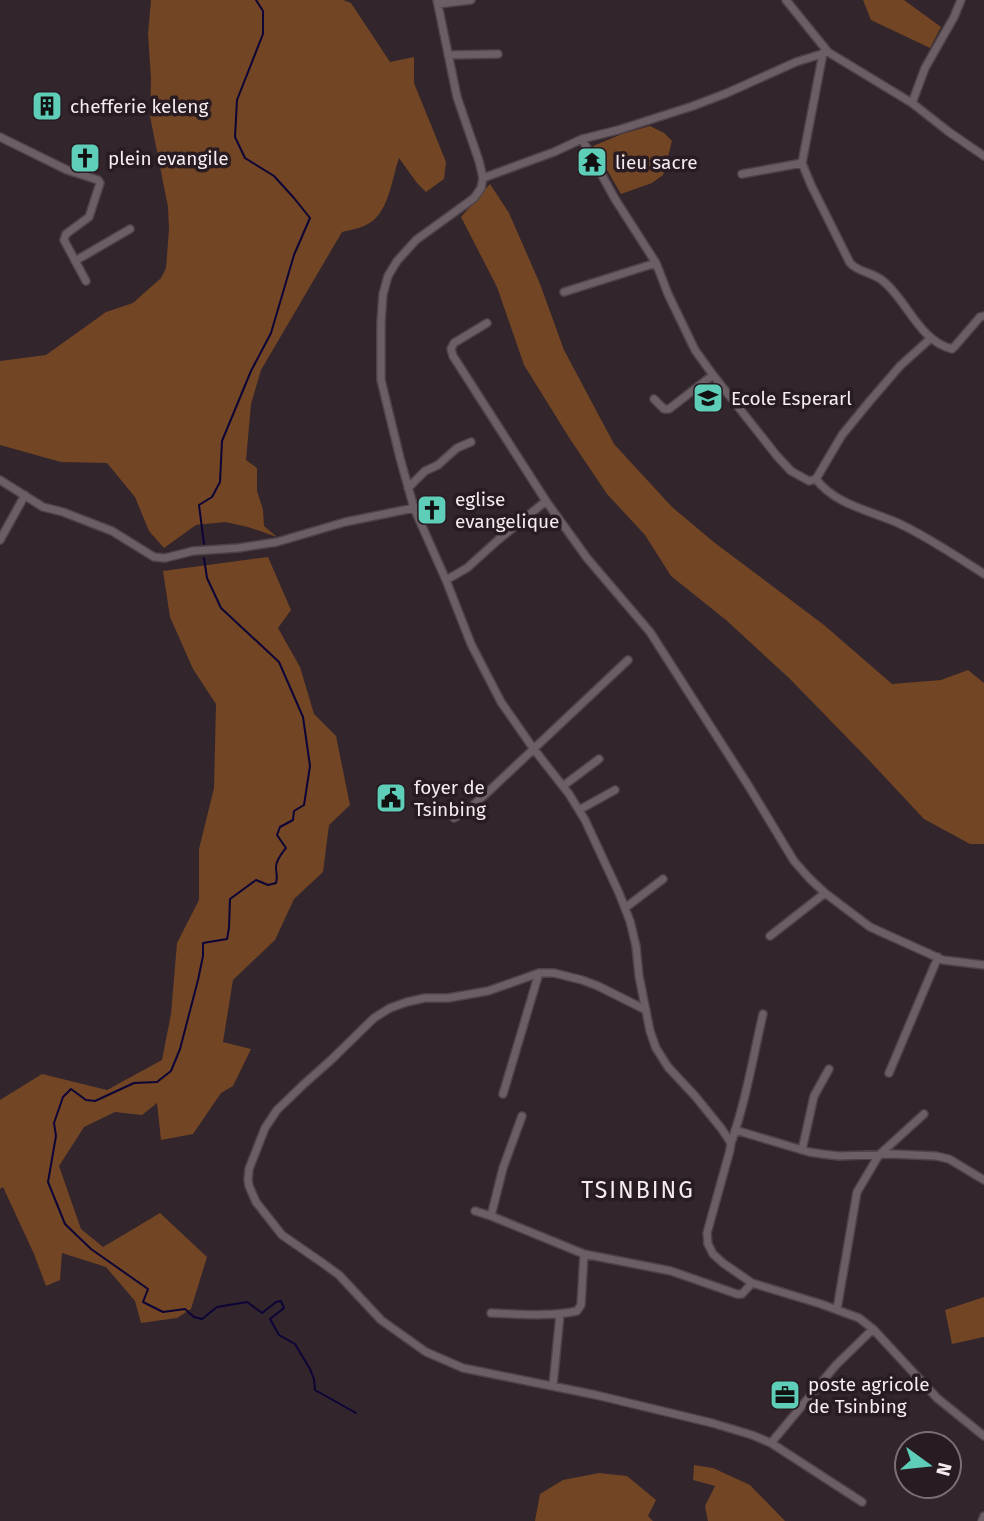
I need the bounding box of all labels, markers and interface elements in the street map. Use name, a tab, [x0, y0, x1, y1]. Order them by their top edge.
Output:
building icon: chefferie keleng	[30, 89, 64, 123]
place label: chefferie keleng	[70, 95, 208, 118]
church icon: plein evangile	[68, 141, 102, 175]
temple icon: lieu sacre	[575, 145, 609, 179]
place label: plein evangile	[108, 147, 229, 170]
place label: lieu sacre	[615, 151, 698, 174]
school or university icon: Ecole Esperarl	[691, 381, 725, 415]
place label: Ecole Esperarl	[731, 387, 852, 410]
place label: eglise evangelique	[455, 488, 559, 533]
church icon: eglise evangelique	[415, 493, 449, 527]
place label: foyer de Tsinbing	[414, 776, 486, 821]
public building icon: foyer de Tsinbing	[374, 781, 408, 815]
district label: TSINBING	[581, 1176, 695, 1204]
place label: poste agricole de Tsinbing	[808, 1373, 930, 1418]
office icon: poste agricole de Tsinbing	[768, 1378, 802, 1412]
north arrow	[893, 1430, 963, 1500]
text: N	[931, 1460, 957, 1478]

